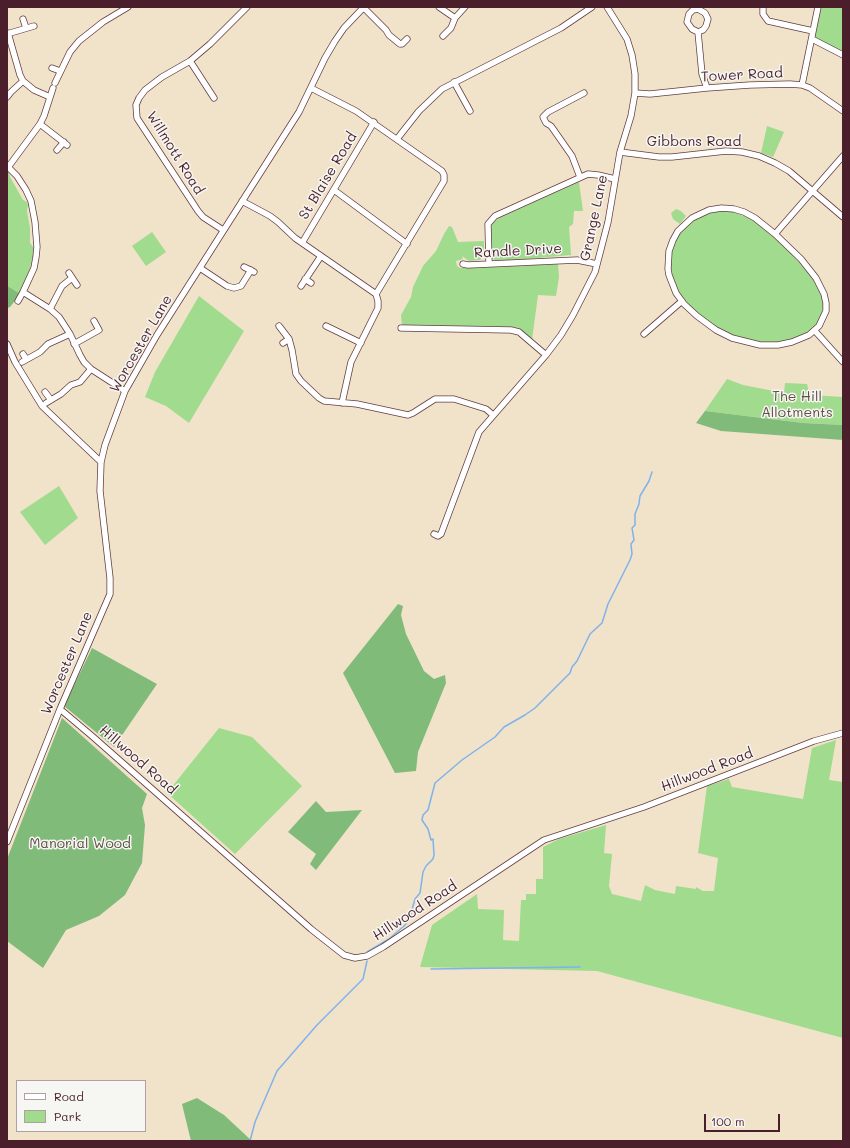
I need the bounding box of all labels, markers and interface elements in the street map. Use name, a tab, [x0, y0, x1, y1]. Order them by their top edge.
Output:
street label: Tower Road	[701, 64, 783, 86]
street label: Willmott Road	[143, 108, 207, 198]
street label: St Blaise Road	[295, 129, 361, 223]
street label: Gibbons Road	[647, 134, 741, 150]
street label: Grange Lane	[577, 173, 611, 263]
street label: Randle Drive	[474, 240, 562, 262]
street label: Worcester Lane	[106, 292, 176, 396]
park label: The Hill Allotments	[761, 389, 833, 422]
street label: Worcester Lane	[38, 609, 96, 717]
street label: Hillwood Road	[96, 722, 180, 798]
street label: Hillwood Road	[659, 745, 755, 795]
park label: Manorial Wood	[29, 836, 131, 852]
street label: Hillwood Road	[370, 878, 460, 944]
legend	[16, 1080, 146, 1132]
text: Road	[54, 1088, 84, 1104]
scale bar	[706, 1106, 782, 1132]
text: Park	[54, 1108, 81, 1124]
text: 100 m	[711, 1113, 745, 1129]

